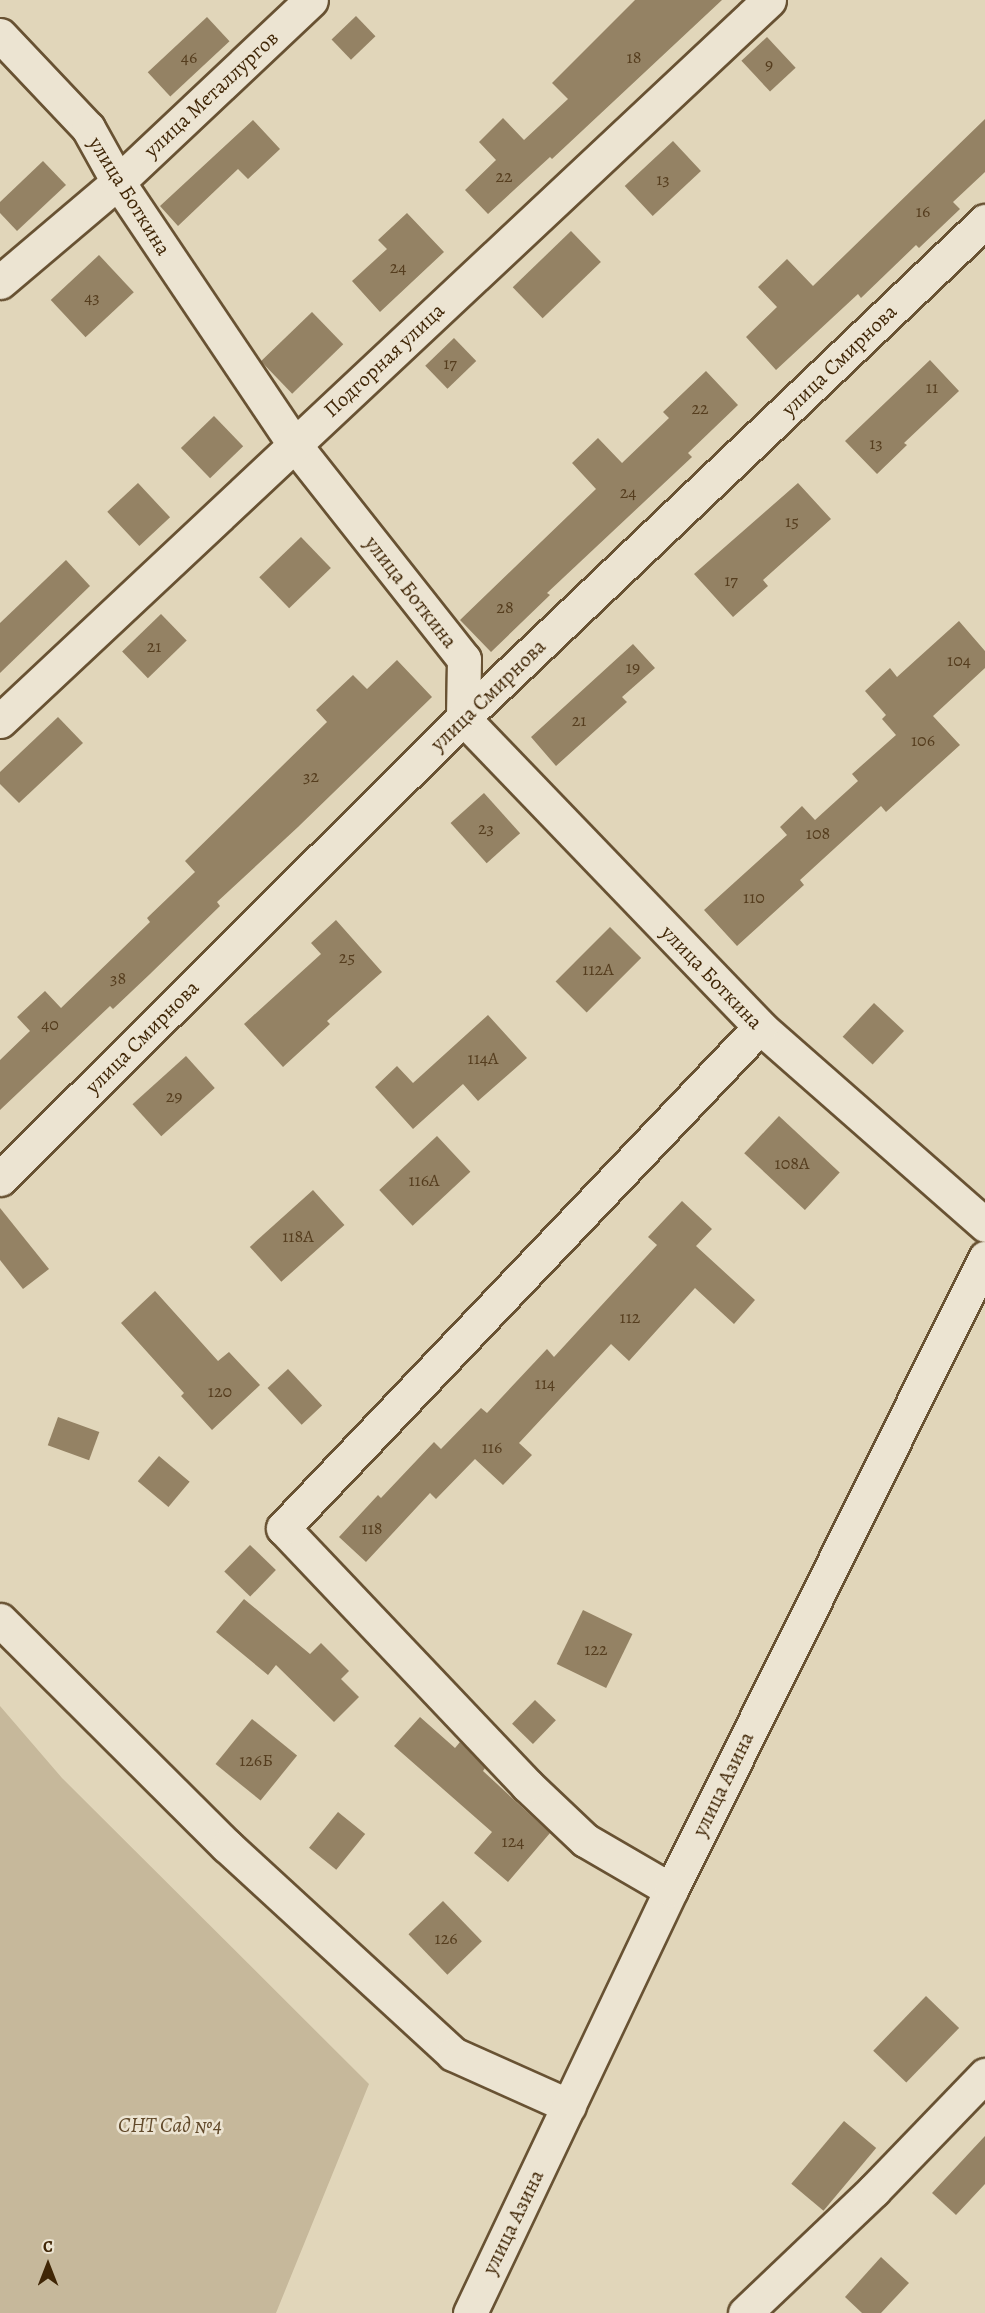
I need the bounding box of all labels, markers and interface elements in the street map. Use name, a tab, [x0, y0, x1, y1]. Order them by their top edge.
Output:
street label: улица Металлургов	[139, 25, 283, 163]
house number: 46	[181, 46, 197, 68]
house number: 18	[627, 46, 641, 68]
house number: 9	[765, 53, 773, 75]
street label: улица Боткина	[83, 132, 177, 260]
house number: 22	[495, 165, 513, 187]
house number: 13	[656, 168, 670, 190]
house number: 16	[916, 200, 930, 222]
house number: 24	[390, 256, 406, 278]
house number: 43	[84, 286, 100, 308]
street label: Подгорная улица	[318, 298, 450, 422]
street label: улица Смирнова	[776, 299, 902, 421]
house number: 17	[443, 352, 457, 374]
house number: 11	[926, 376, 938, 398]
house number: 22	[691, 397, 709, 419]
house number: 13	[869, 432, 883, 454]
house number: 24	[620, 481, 636, 503]
house number: 15	[785, 510, 799, 532]
street label: улица Боткина	[359, 531, 463, 653]
house number: 17	[724, 569, 738, 591]
house number: 28	[496, 596, 514, 618]
street label: улица Смирнова	[425, 634, 551, 756]
house number: 21	[147, 635, 161, 657]
house number: 104	[947, 649, 971, 671]
house number: 19	[626, 656, 640, 678]
house number: 21	[572, 709, 586, 731]
house number: 106	[911, 729, 935, 751]
house number: 32	[303, 765, 319, 787]
house number: 23	[478, 817, 494, 839]
house number: 108	[806, 822, 830, 844]
house number: 110	[743, 886, 765, 908]
street label: улица Боткина	[656, 920, 768, 1034]
house number: 25	[339, 946, 355, 968]
house number: 112А	[582, 958, 614, 980]
house number: 38	[110, 967, 126, 989]
street label: улица Смирнова	[80, 975, 204, 1099]
house number: 40	[41, 1013, 59, 1035]
house number: 114А	[468, 1047, 498, 1069]
house number: 29	[166, 1085, 182, 1107]
house number: 108А	[775, 1152, 809, 1174]
house number: 116А	[408, 1169, 440, 1191]
house number: 118А	[282, 1225, 314, 1247]
house number: 112	[620, 1306, 640, 1328]
house number: 114	[535, 1372, 555, 1394]
house number: 120	[208, 1380, 232, 1402]
house number: 116	[482, 1436, 502, 1458]
house number: 118	[361, 1517, 383, 1539]
house number: 122	[584, 1638, 608, 1660]
street label: улица Азина	[687, 1728, 759, 1840]
house number: 126Б	[239, 1749, 273, 1771]
house number: 124	[502, 1830, 524, 1852]
house number: 126	[434, 1927, 458, 1949]
park label: СНТ Сад №4	[118, 2112, 222, 2138]
street label: улица Азина	[477, 2166, 549, 2278]
north arrow	[18, 2235, 78, 2295]
text: С	[43, 2236, 53, 2258]

